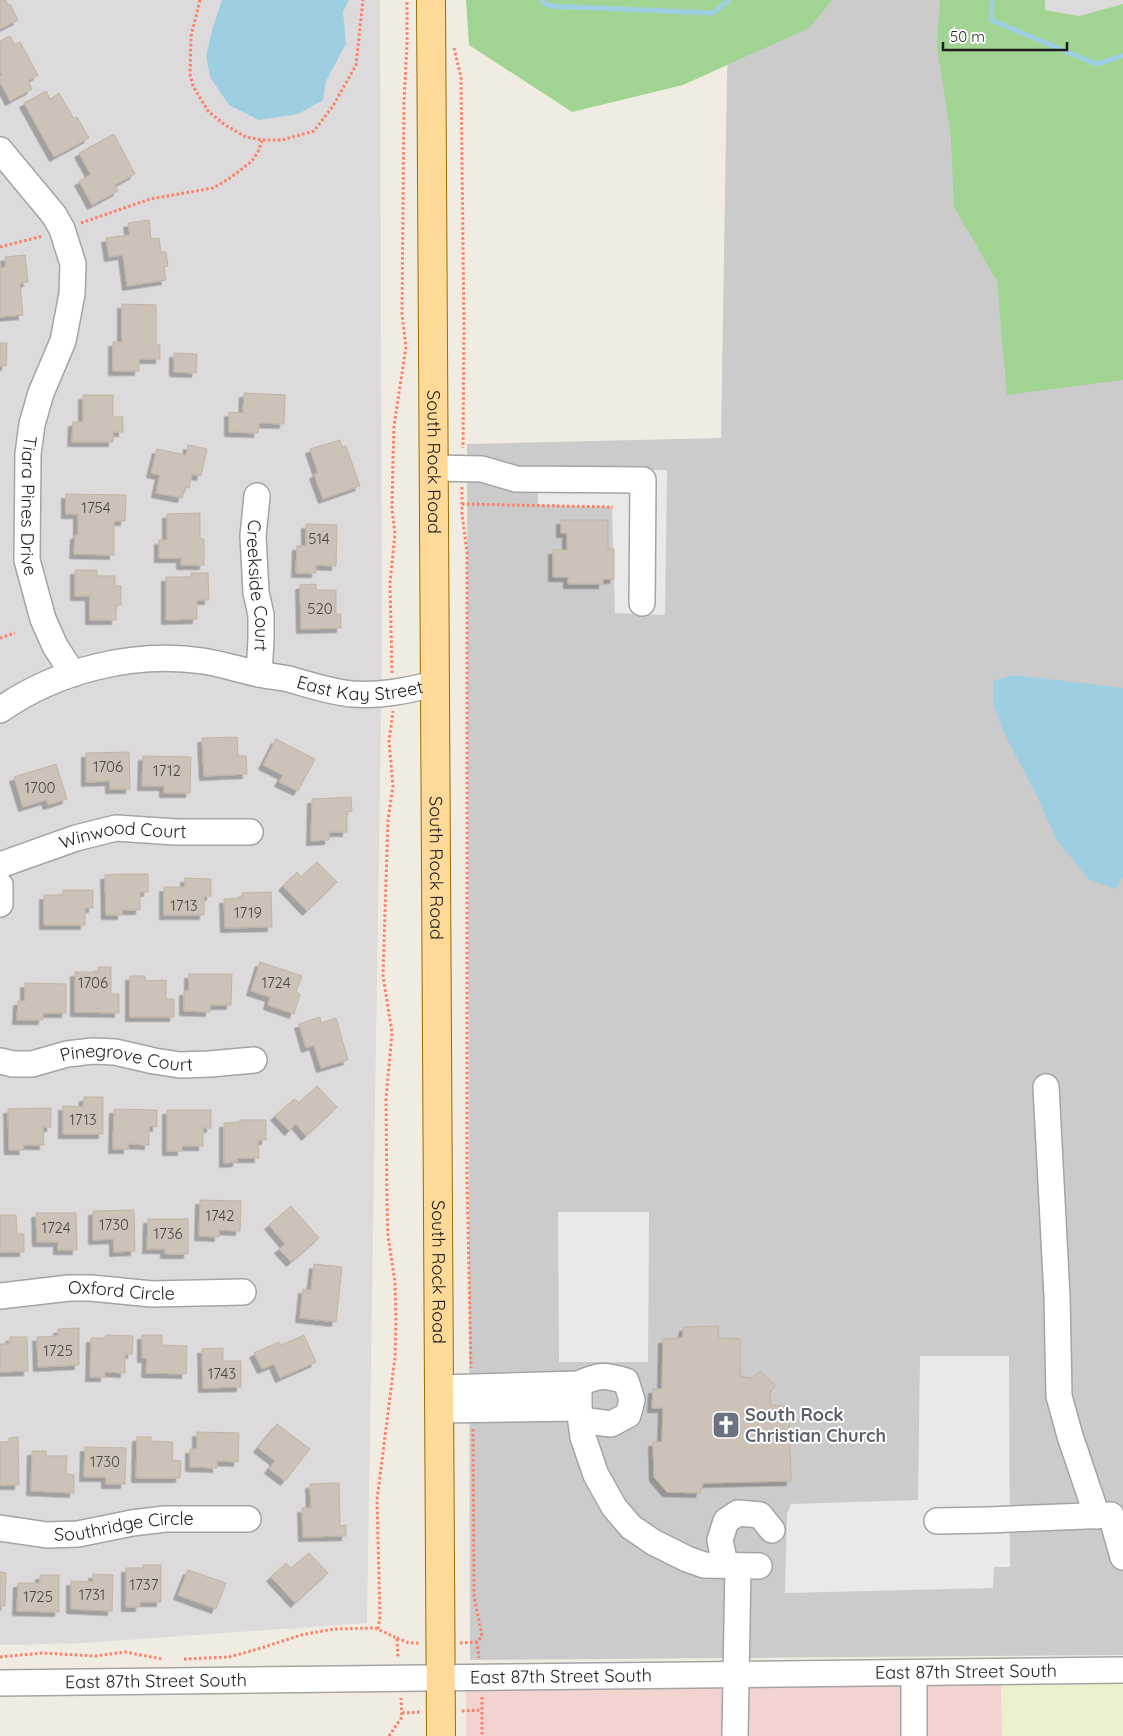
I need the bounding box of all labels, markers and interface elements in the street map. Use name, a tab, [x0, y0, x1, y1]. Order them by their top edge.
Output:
scale bar	[943, 20, 1067, 52]
text: 50 m	[950, 27, 985, 46]
street label: South Rock Road	[422, 390, 446, 534]
street label: Tiara Pines Drive	[15, 434, 43, 578]
house number: 1754	[81, 498, 111, 517]
street label: Creekside Court	[242, 519, 273, 652]
house number: 514	[308, 529, 330, 548]
house number: 520	[307, 599, 333, 618]
street label: East Kay Street	[294, 670, 425, 705]
house number: 1706	[93, 757, 123, 776]
house number: 1712	[153, 761, 181, 780]
house number: 1700	[24, 778, 56, 797]
street label: South Rock Road	[425, 796, 448, 940]
street label: Winwood Court	[56, 816, 186, 854]
house number: 1713	[170, 896, 198, 915]
house number: 1719	[234, 903, 262, 922]
house number: 1706	[78, 973, 108, 992]
house number: 1724	[261, 973, 291, 992]
street label: Pinegrove Court	[57, 1039, 193, 1076]
house number: 1713	[69, 1110, 97, 1129]
street label: South Rock Road	[427, 1200, 451, 1344]
house number: 1742	[206, 1206, 234, 1225]
house number: 1730	[99, 1215, 129, 1234]
house number: 1724	[41, 1218, 71, 1237]
house number: 1736	[153, 1224, 183, 1243]
street label: Oxford Circle	[68, 1276, 175, 1305]
house number: 1725	[43, 1341, 73, 1360]
house number: 1743	[208, 1364, 236, 1383]
place label: South Rock Christian Church	[745, 1403, 886, 1447]
church icon: South Rock Christian Church	[711, 1410, 741, 1440]
house number: 1730	[90, 1452, 120, 1471]
street label: Southridge Circle	[54, 1507, 194, 1546]
house number: 1737	[130, 1575, 159, 1594]
house number: 1731	[79, 1585, 105, 1604]
house number: 1725	[23, 1587, 53, 1606]
street label: East 87th Street South	[875, 1659, 1057, 1684]
street label: East 87th Street South	[470, 1663, 652, 1689]
street label: East 87th Street South	[65, 1668, 247, 1693]

